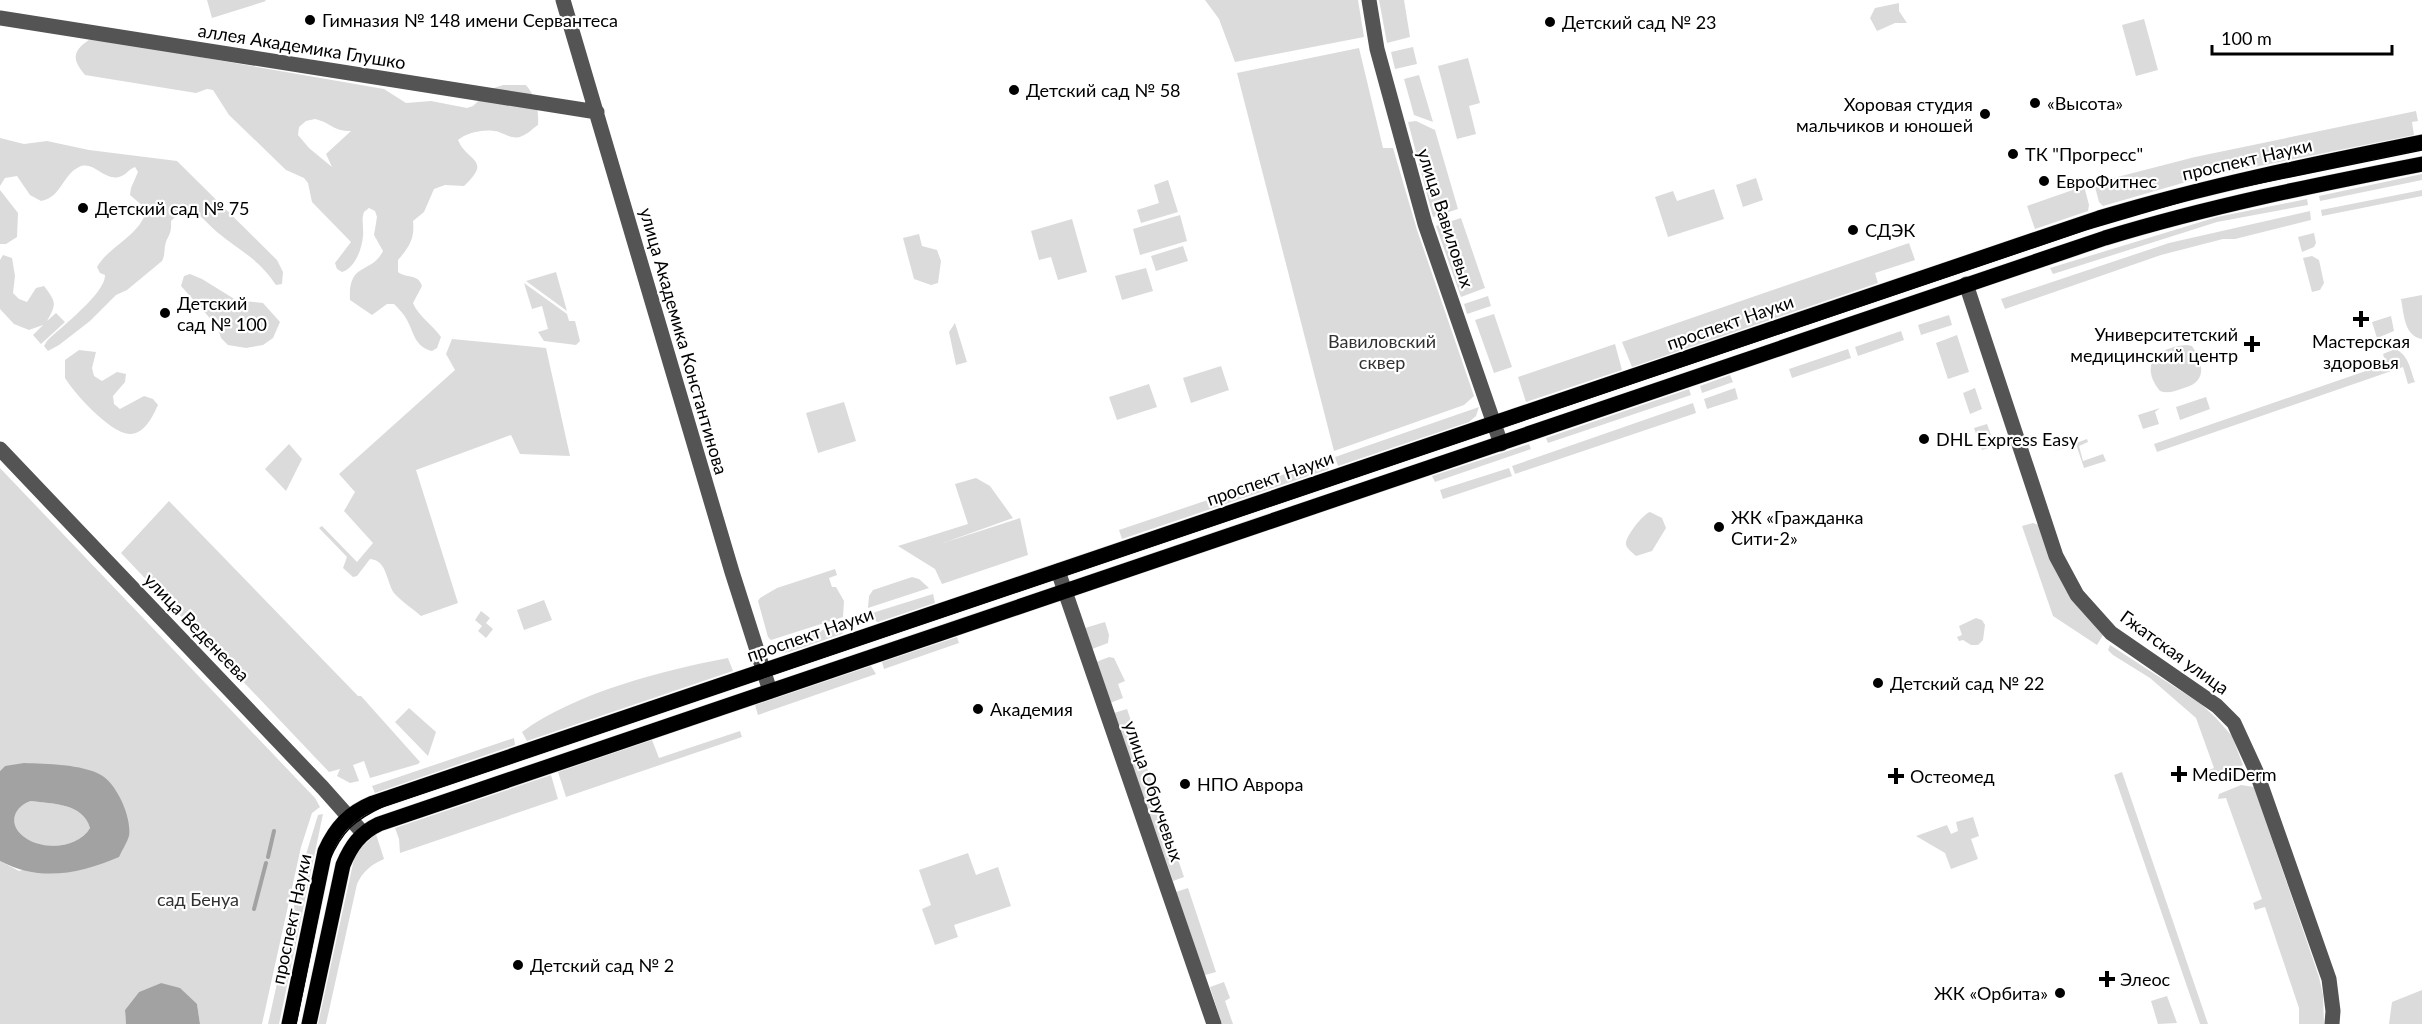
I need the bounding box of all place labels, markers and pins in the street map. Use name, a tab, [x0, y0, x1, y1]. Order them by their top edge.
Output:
place label: Гимназия № 148 имени Сервантеса	[322, 9, 618, 31]
place label: Детский сад № 23	[1562, 11, 1717, 33]
marker: Гимназия № 148 имени Сервантеса	[303, 13, 317, 27]
marker: Детский сад № 23	[1543, 15, 1557, 29]
place label: Детский сад № 58	[1026, 79, 1181, 101]
marker: Детский сад № 58	[1007, 83, 1021, 97]
place label: «Высота»	[2047, 92, 2123, 114]
place label: Хоровая студия мальчиков и юношей	[1796, 93, 1973, 136]
marker: «Высота»	[2028, 96, 2042, 110]
marker: Хоровая студия мальчиков и юношей	[1978, 107, 1992, 121]
place label: ТК "Прогресс"	[2025, 143, 2143, 165]
marker: ТК "Прогресс"	[2006, 147, 2020, 161]
place label: ЕвроФитнес	[2056, 170, 2157, 192]
marker: ЕвроФитнес	[2037, 174, 2051, 188]
place label: Детский сад № 75	[95, 197, 250, 219]
marker: Детский сад № 75	[76, 201, 90, 215]
place label: СДЭК	[1865, 219, 1915, 241]
marker: СДЭК	[1846, 223, 1860, 237]
place label: Детский сад № 100	[177, 292, 267, 335]
marker: Детский сад № 100	[158, 306, 172, 320]
marker: Мастерская здоровья	[2352, 310, 2370, 328]
place label: Университетский медицинский центр	[2070, 323, 2238, 366]
place label: Мастерская здоровья	[2312, 330, 2410, 373]
marker: Университетский медицинский центр	[2243, 335, 2261, 353]
place label: DHL Express Easy	[1936, 428, 2079, 450]
marker: DHL Express Easy	[1917, 432, 1931, 446]
place label: ЖК «Гражданка Сити-2»	[1731, 506, 1863, 549]
marker: ЖК «Гражданка Сити-2»	[1712, 520, 1726, 534]
place label: Детский сад № 22	[1890, 672, 2045, 694]
marker: Детский сад № 22	[1871, 676, 1885, 690]
place label: Академия	[990, 698, 1073, 720]
marker: Академия	[971, 702, 985, 716]
place label: MediDerm	[2192, 763, 2277, 785]
place label: Остеомед	[1910, 765, 1995, 787]
marker: MediDerm	[2170, 765, 2188, 783]
marker: Остеомед	[1887, 767, 1905, 785]
place label: НПО Аврора	[1197, 773, 1303, 795]
marker: НПО Аврора	[1178, 777, 1192, 791]
place label: Детский сад № 2	[530, 954, 674, 976]
marker: Детский сад № 2	[511, 958, 525, 972]
place label: Элеос	[2120, 968, 2171, 990]
marker: Элеос	[2098, 970, 2116, 988]
place label: ЖК «Орбита»	[1934, 982, 2048, 1004]
marker: ЖК «Орбита»	[2053, 986, 2067, 1000]

